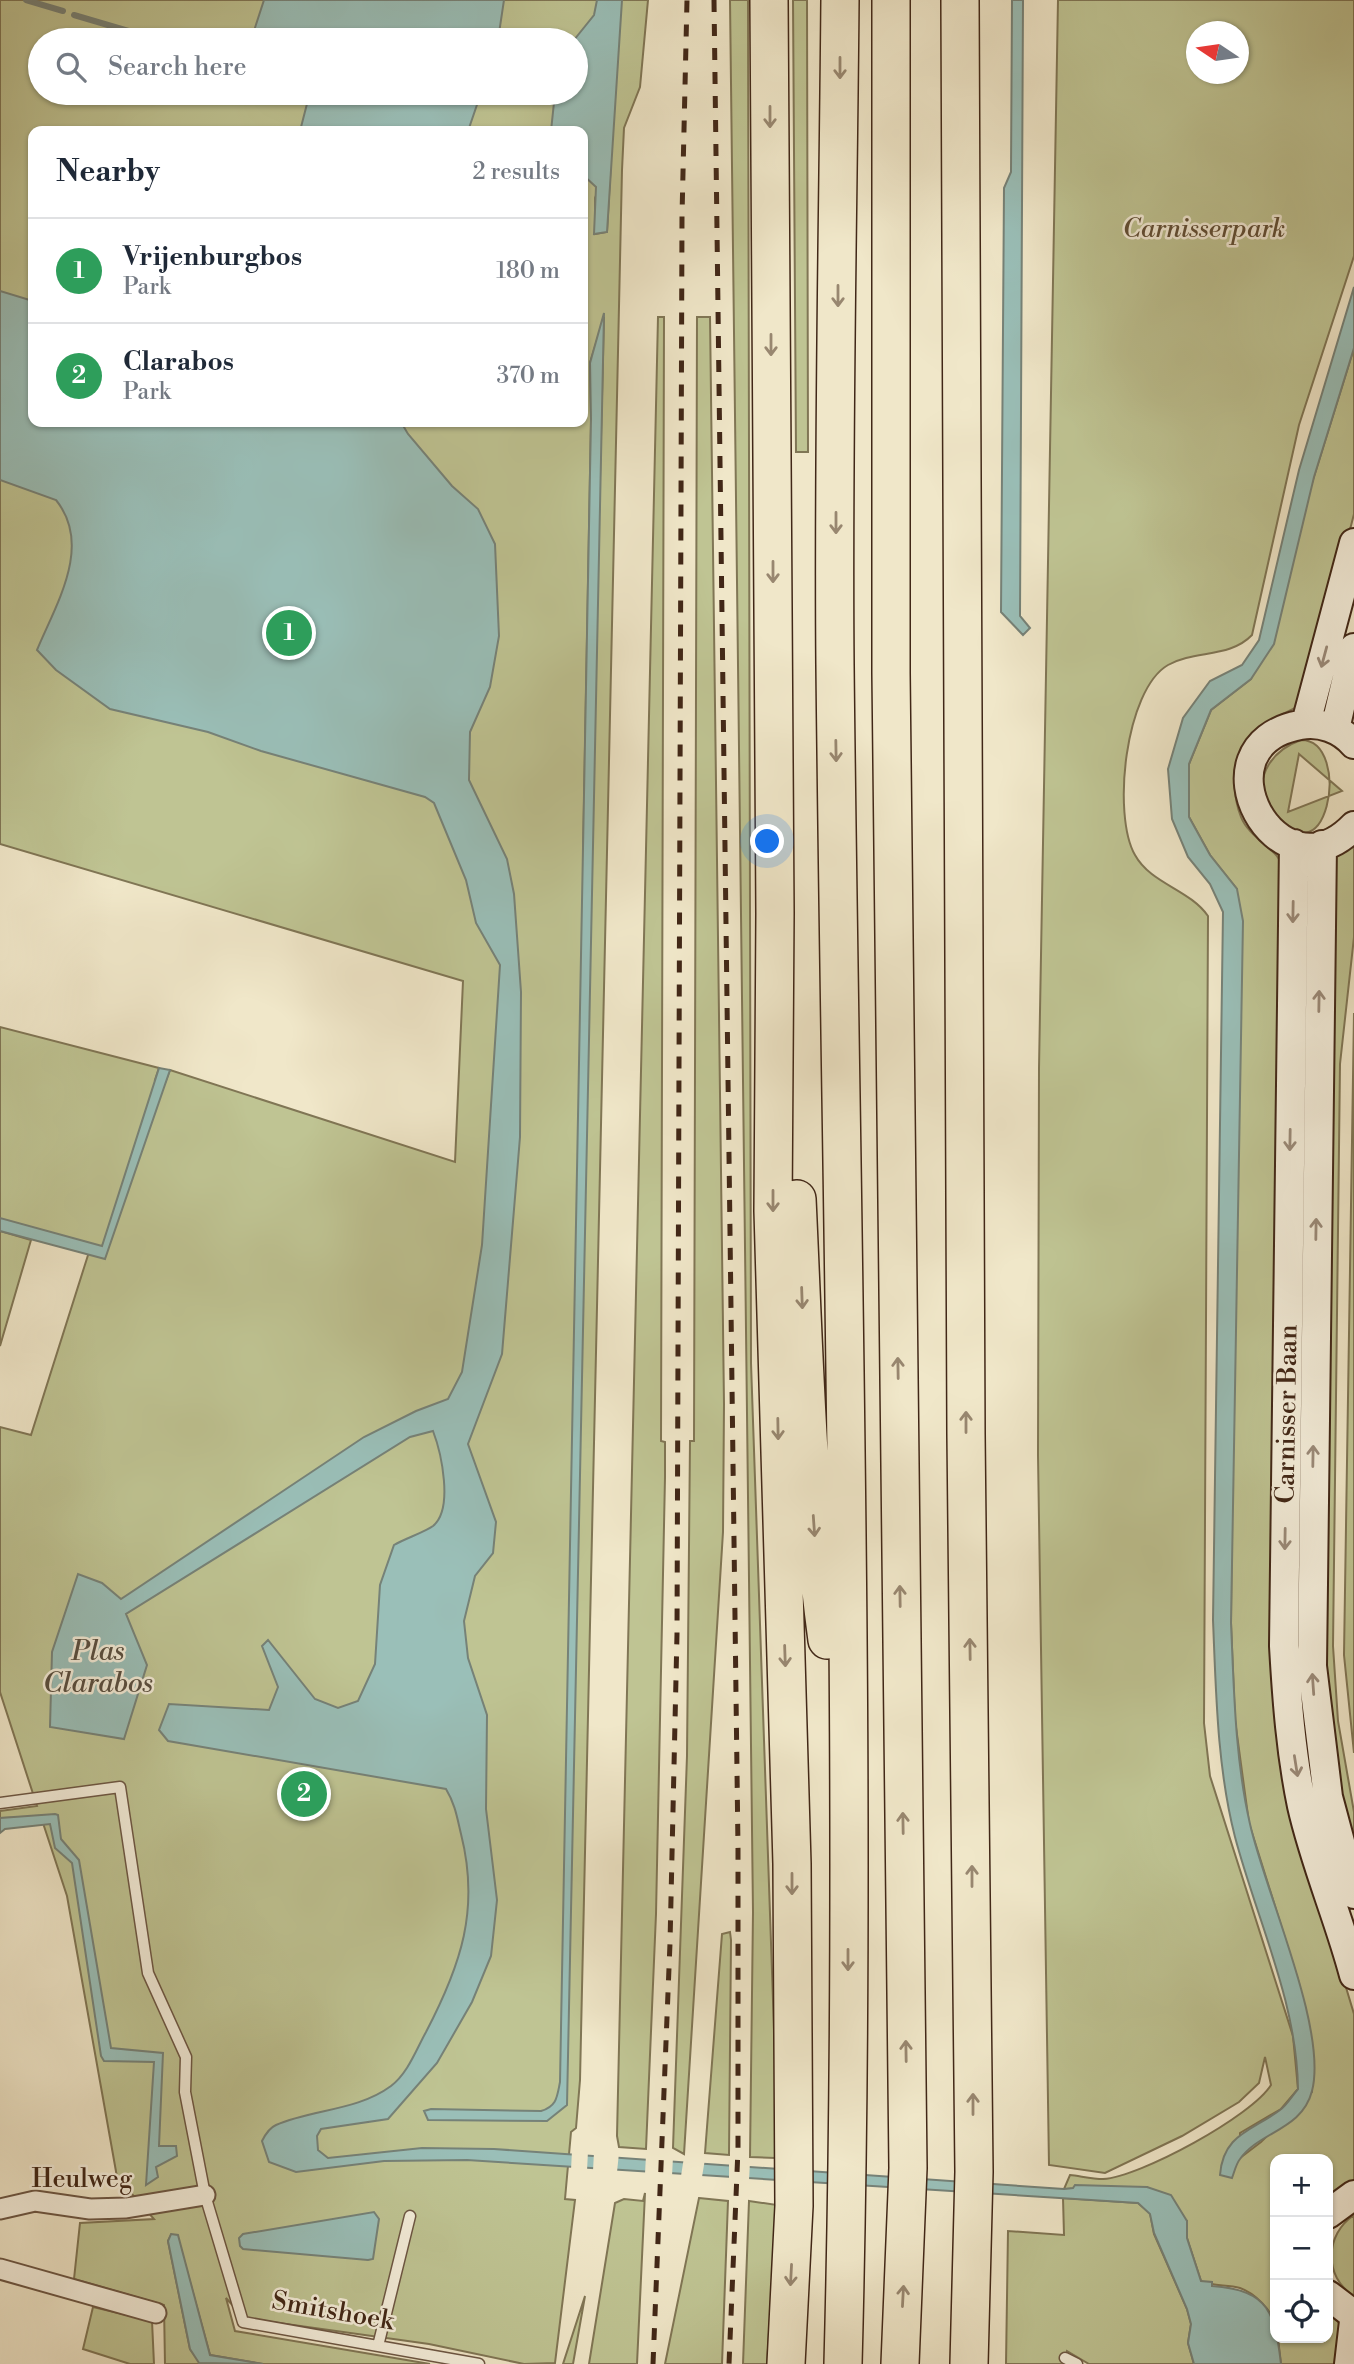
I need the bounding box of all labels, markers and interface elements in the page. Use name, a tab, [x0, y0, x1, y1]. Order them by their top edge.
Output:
north arrow	[1186, 21, 1249, 84]
search box	[28, 28, 588, 105]
icon: search	[52, 48, 90, 86]
text: Search here	[108, 51, 247, 83]
one-way arrow	[833, 56, 846, 79]
one-way arrow	[763, 105, 776, 128]
text: Nearby	[56, 153, 160, 191]
text: 2 results	[473, 158, 560, 186]
park label: Carnisserpark	[1123, 213, 1285, 245]
text: Vrijenburgbos	[123, 241, 302, 273]
text: 1	[73, 257, 85, 285]
text: 180 m	[496, 257, 560, 285]
text: Park	[123, 273, 171, 301]
one-way arrow	[831, 284, 845, 307]
one-way arrow	[764, 333, 778, 356]
text: Clarabos	[123, 346, 234, 378]
text: 2	[72, 362, 86, 390]
text: 370 m	[497, 362, 560, 390]
text: Park	[123, 378, 171, 406]
one-way arrow	[829, 511, 843, 534]
one-way arrow	[766, 560, 780, 583]
pin: 1	[266, 607, 312, 659]
one-way arrow	[1317, 645, 1330, 667]
one-way arrow	[830, 739, 843, 762]
your location	[750, 824, 784, 858]
one-way arrow	[1286, 901, 1300, 924]
one-way arrow	[1312, 990, 1326, 1013]
one-way arrow	[1283, 1128, 1297, 1151]
one-way arrow	[766, 1190, 780, 1213]
one-way arrow	[1309, 1218, 1322, 1241]
one-way arrow	[795, 1287, 808, 1310]
street label: Carnisser Baan	[1269, 1324, 1305, 1504]
one-way arrow	[891, 1357, 905, 1380]
one-way arrow	[959, 1410, 973, 1433]
one-way arrow	[771, 1417, 785, 1440]
one-way arrow	[1306, 1445, 1320, 1468]
one-way arrow	[808, 1514, 821, 1536]
one-way arrow	[1279, 1527, 1292, 1550]
one-way arrow	[893, 1584, 907, 1607]
water label: Plas Clarabos	[43, 1634, 153, 1701]
one-way arrow	[963, 1638, 976, 1661]
one-way arrow	[778, 1644, 792, 1667]
one-way arrow	[1306, 1673, 1319, 1695]
one-way arrow	[1290, 1754, 1303, 1776]
pin: 2	[281, 1768, 327, 1820]
one-way arrow	[896, 1812, 910, 1835]
one-way arrow	[965, 1865, 979, 1888]
one-way arrow	[785, 1872, 799, 1895]
one-way arrow	[841, 1948, 855, 1971]
one-way arrow	[899, 2039, 913, 2062]
one-way arrow	[966, 2093, 980, 2116]
map controls	[1270, 2154, 1333, 2343]
button: +	[1270, 2154, 1333, 2217]
street label: Heulweg	[32, 2163, 133, 2195]
button: −	[1270, 2217, 1333, 2280]
one-way arrow	[784, 2263, 797, 2286]
button: locate	[1270, 2280, 1333, 2343]
street label: Smitshoek	[269, 2285, 398, 2338]
one-way arrow	[897, 2285, 910, 2308]

